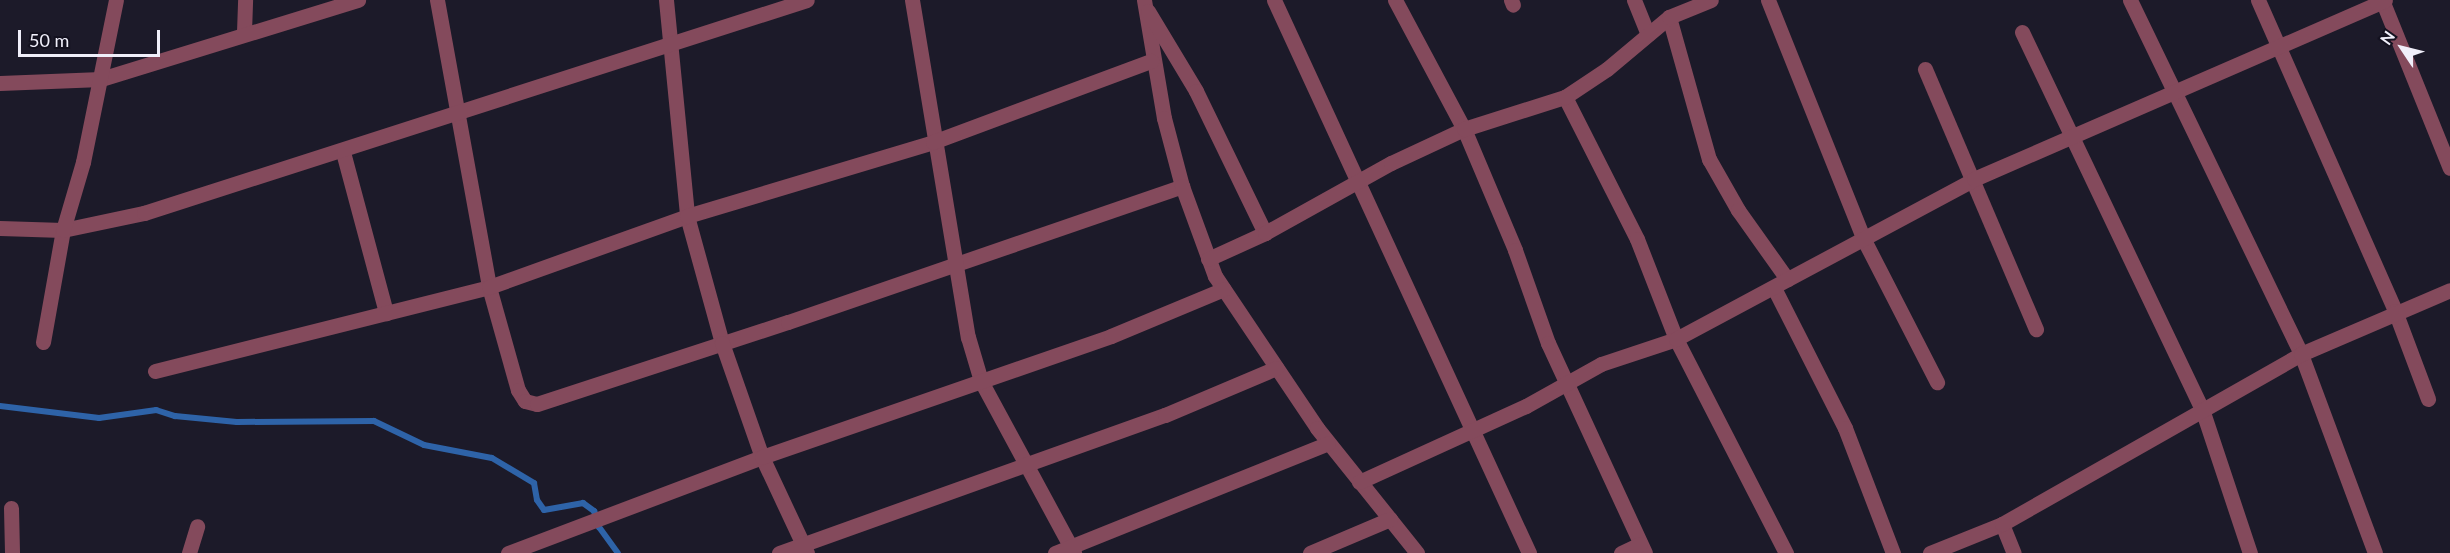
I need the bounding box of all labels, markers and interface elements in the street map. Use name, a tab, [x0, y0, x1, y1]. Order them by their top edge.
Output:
scale bar	[21, 18, 164, 56]
north arrow	[2372, 18, 2432, 78]
text: N	[2376, 27, 2398, 48]
text: 50 m	[29, 29, 69, 51]

